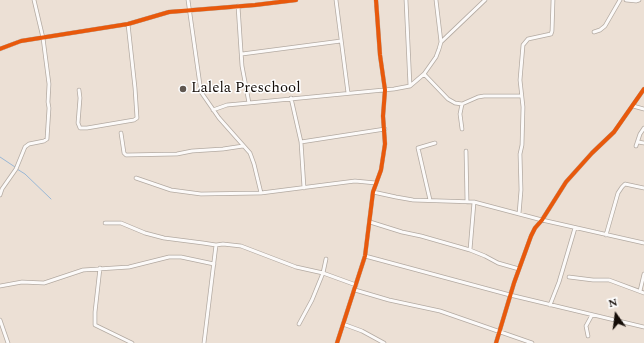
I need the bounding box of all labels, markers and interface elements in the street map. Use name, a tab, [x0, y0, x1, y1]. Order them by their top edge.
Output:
place label: Lalela Preschool	[191, 80, 301, 98]
marker: Lalela Preschool	[178, 84, 188, 94]
text: N	[607, 294, 619, 312]
north arrow	[596, 295, 636, 335]

